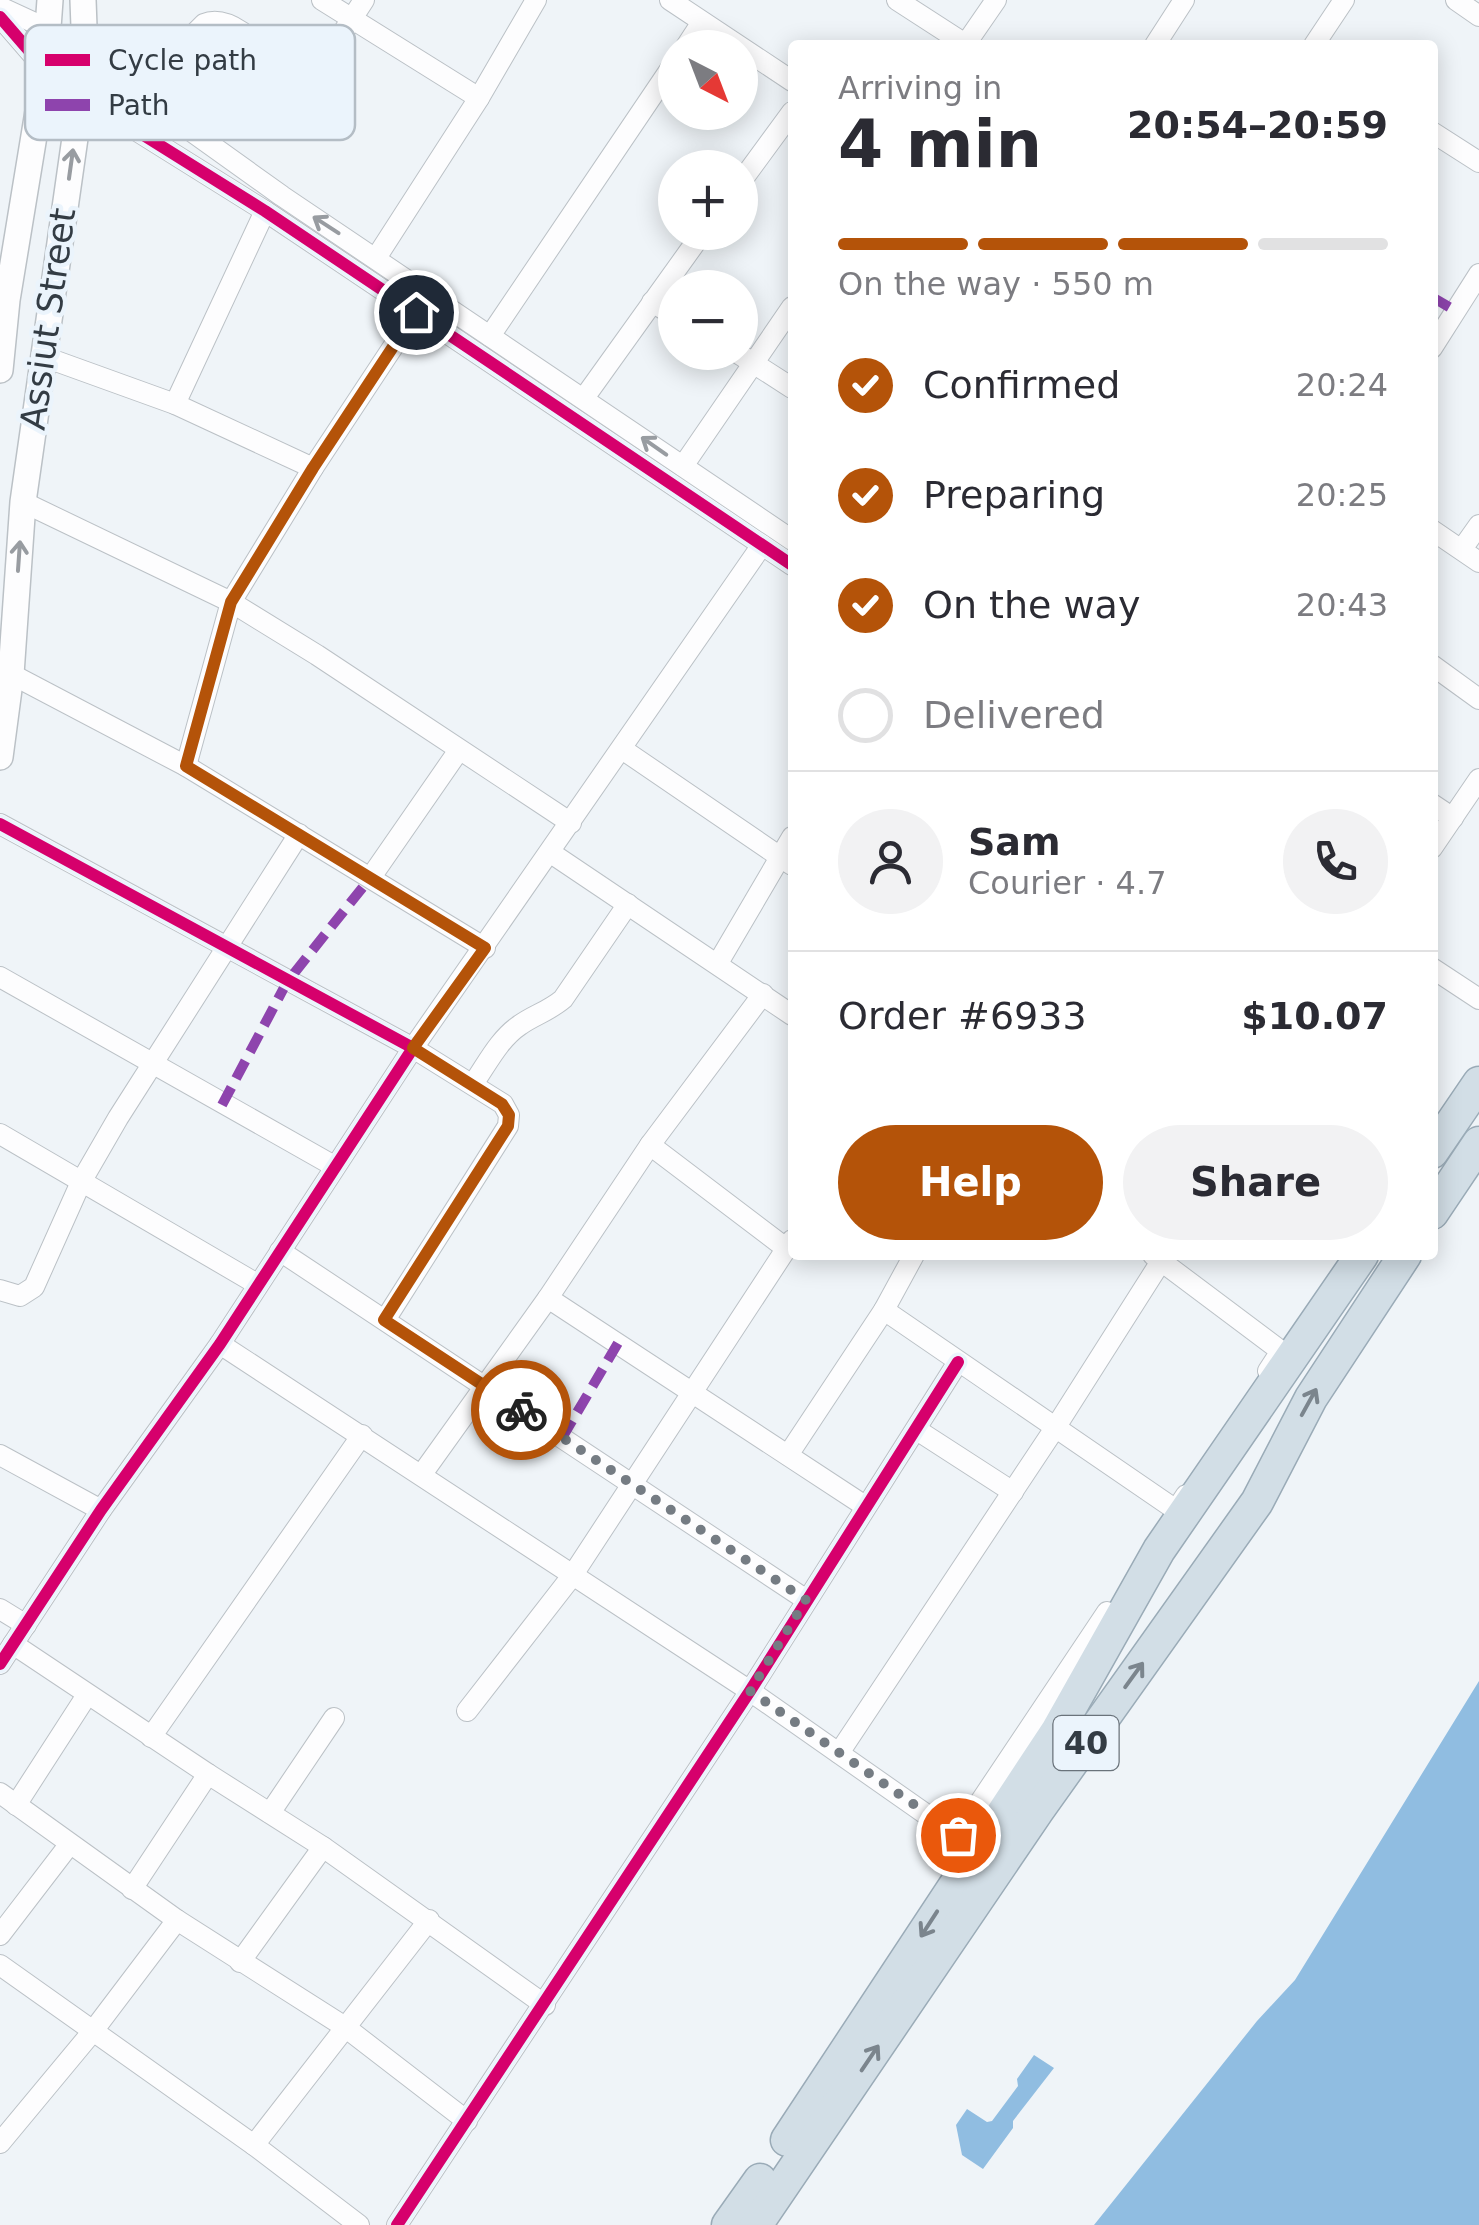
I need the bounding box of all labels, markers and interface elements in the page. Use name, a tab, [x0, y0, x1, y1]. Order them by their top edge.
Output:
legend	[25, 25, 355, 140]
north arrow	[658, 30, 758, 130]
map controls	[658, 30, 758, 370]
text: Cycle path	[108, 44, 257, 77]
text: Arriving in	[838, 69, 1002, 107]
text: Path	[108, 89, 170, 122]
text: 20:54–20:59	[1127, 103, 1388, 147]
text: 4 min	[838, 107, 1042, 182]
one-way arrow	[62, 149, 80, 181]
button: +	[658, 150, 758, 250]
street label: Assiut Street	[13, 206, 83, 432]
one-way arrow	[313, 215, 341, 236]
text: On the way · 550 m	[838, 265, 1154, 303]
pin	[374, 270, 459, 355]
button: −	[658, 270, 758, 370]
icon: home	[389, 285, 444, 340]
icon: check	[838, 358, 893, 413]
text: Confirmed	[923, 363, 1120, 407]
text: 20:24	[1296, 366, 1388, 404]
one-way arrow	[640, 436, 668, 457]
icon: check	[838, 468, 893, 523]
text: Preparing	[923, 473, 1105, 517]
text: 20:25	[1296, 476, 1388, 514]
one-way arrow	[10, 540, 29, 572]
icon: check	[838, 578, 893, 633]
text: On the way	[923, 583, 1140, 627]
text: 20:43	[1296, 586, 1388, 624]
text: Delivered	[923, 693, 1105, 737]
button: person	[838, 809, 943, 914]
button: phone	[1283, 809, 1388, 914]
text: Sam	[968, 820, 1061, 864]
text: Courier · 4.7	[968, 864, 1167, 902]
text: Order #6933	[838, 994, 1087, 1038]
text: $10.07	[1241, 994, 1388, 1038]
button: Help	[838, 1125, 1103, 1240]
button: Share	[1123, 1125, 1388, 1240]
courier	[471, 1360, 571, 1460]
icon: bike	[494, 1383, 549, 1438]
one-way arrow	[1299, 1388, 1319, 1417]
one-way arrow	[1123, 1662, 1144, 1689]
road number: 40	[1054, 1716, 1118, 1770]
pin	[916, 1793, 1001, 1878]
icon: bag	[931, 1808, 986, 1863]
one-way arrow	[918, 1909, 939, 1938]
one-way arrow	[859, 2044, 880, 2072]

